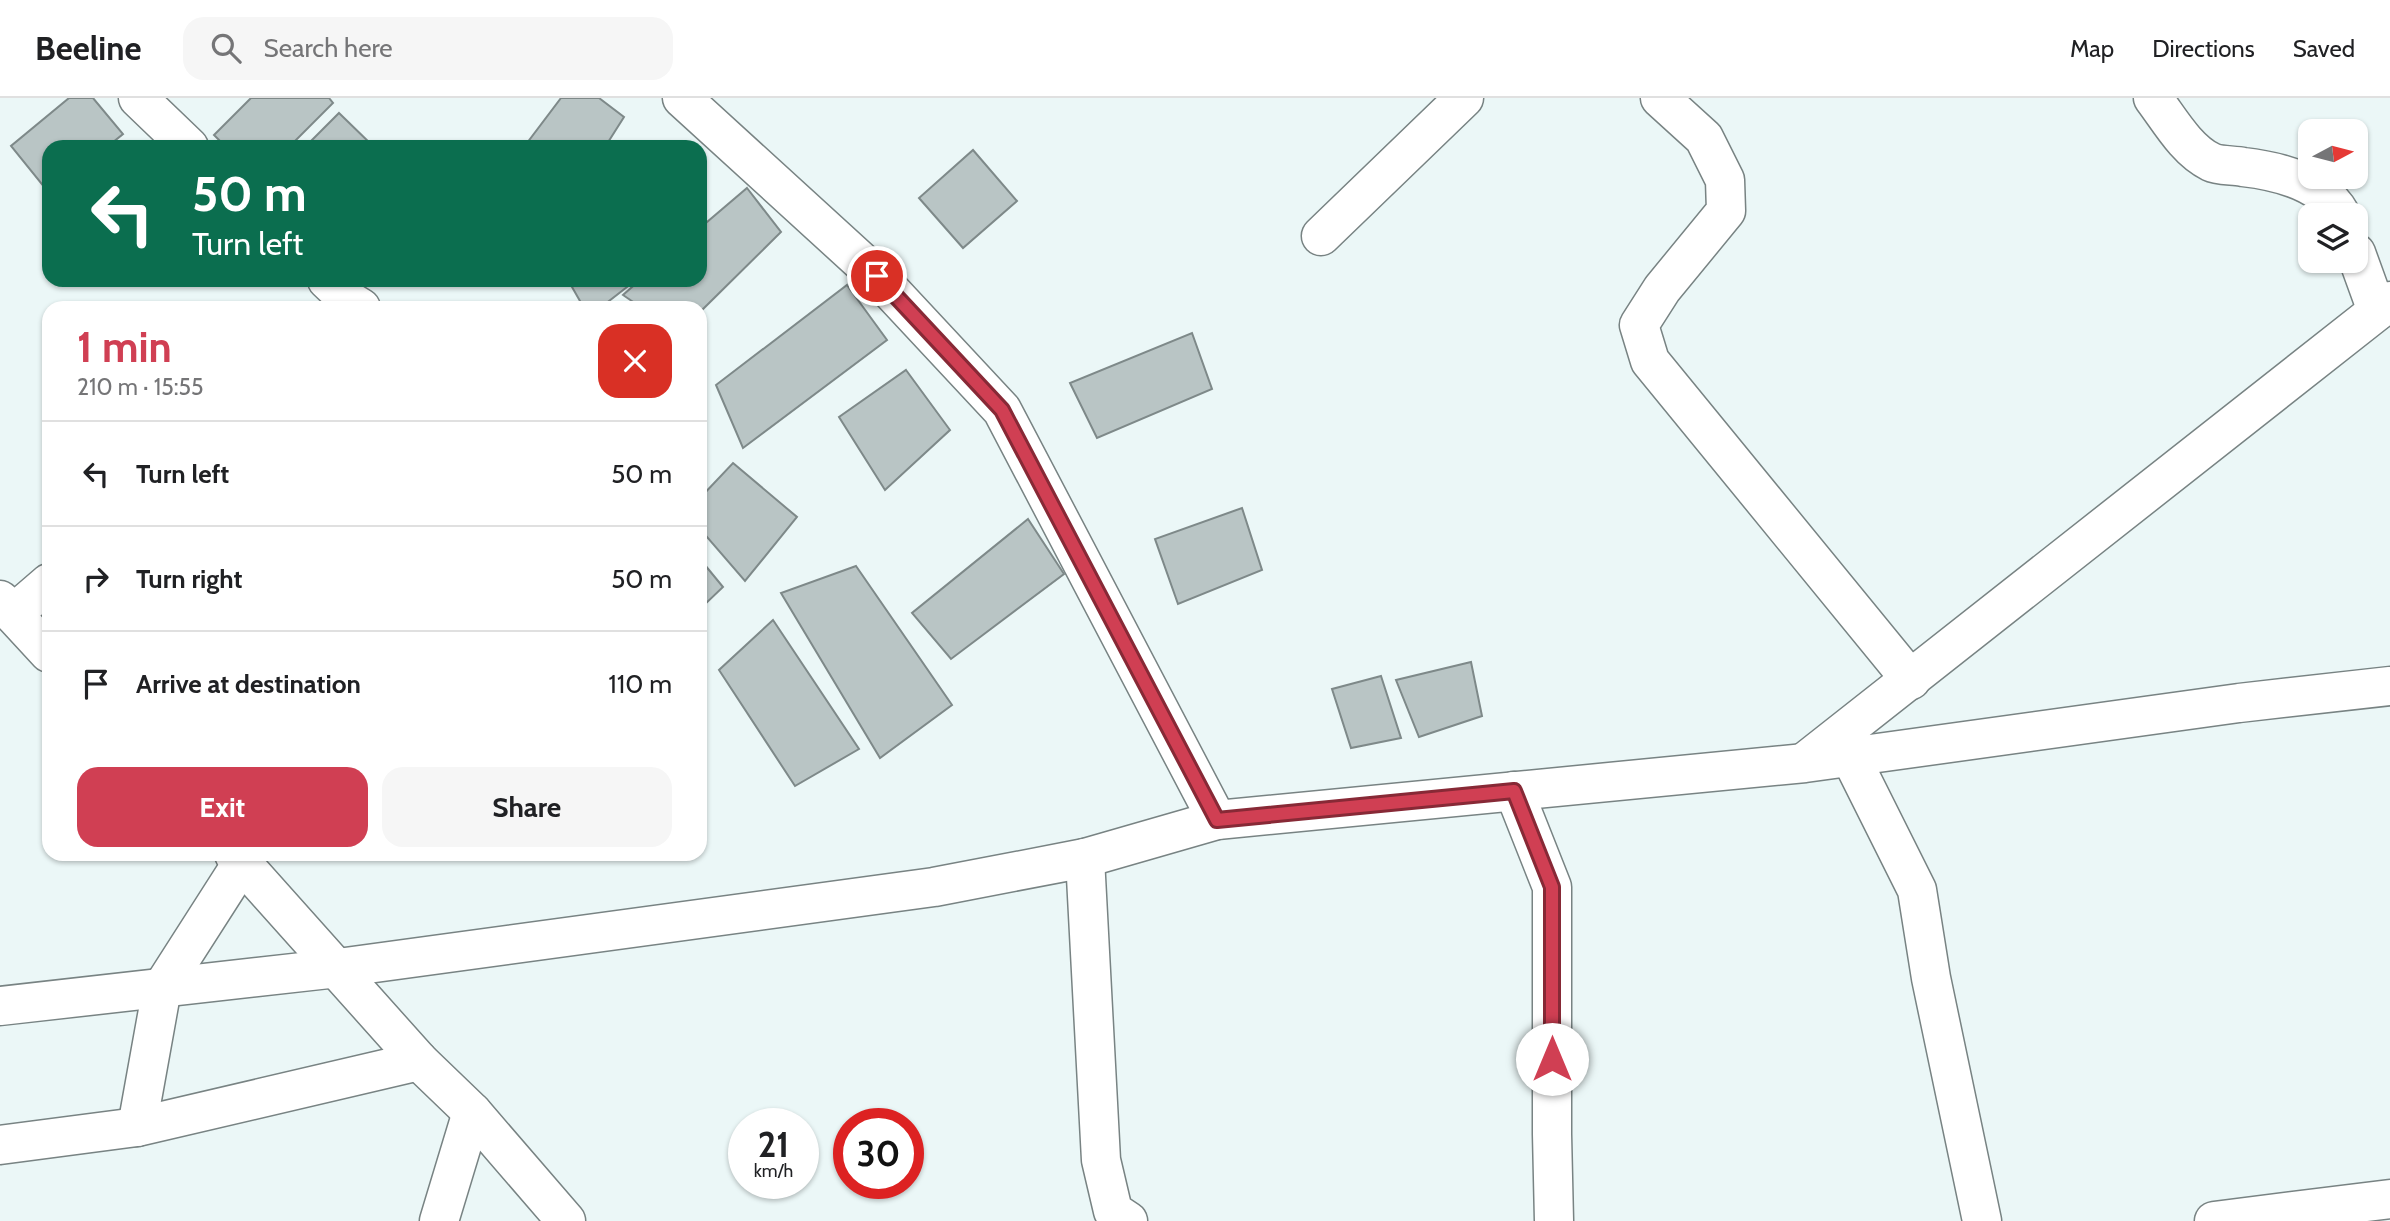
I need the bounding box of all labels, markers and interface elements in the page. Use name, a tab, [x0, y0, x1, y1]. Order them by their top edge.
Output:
search box	[183, 17, 673, 80]
text: Beeline	[35, 28, 141, 68]
icon: search	[207, 29, 245, 67]
text: Search here	[263, 32, 393, 64]
text: Map	[2070, 34, 2114, 63]
text: Directions	[2152, 34, 2255, 63]
text: Saved	[2293, 34, 2355, 63]
north arrow	[2298, 119, 2368, 189]
map controls	[2298, 119, 2368, 273]
text: 50 m	[192, 164, 307, 223]
icon: left	[77, 168, 168, 259]
button: layers	[2298, 203, 2368, 273]
text: Turn left	[192, 224, 303, 263]
pin	[847, 246, 907, 306]
icon: arrive	[858, 257, 896, 295]
text: 1 min	[77, 321, 172, 373]
button: close	[598, 324, 672, 398]
text: 210 m · 15:55	[77, 373, 203, 401]
icon: left	[77, 455, 115, 493]
text: Turn left	[136, 458, 229, 490]
text: 50 m	[611, 458, 672, 490]
icon: right	[77, 560, 115, 598]
text: Turn right	[136, 563, 242, 595]
text: 50 m	[611, 563, 672, 595]
icon: arrive	[77, 665, 115, 703]
text: Arrive at destination	[136, 668, 361, 700]
text: 110 m	[608, 668, 672, 700]
button: Exit	[77, 767, 368, 847]
button: Share	[382, 767, 672, 847]
position arrow	[1515, 1022, 1589, 1096]
speed limit sign: 30	[833, 1108, 924, 1199]
text: 21	[758, 1123, 789, 1166]
text: km/h	[754, 1160, 793, 1182]

